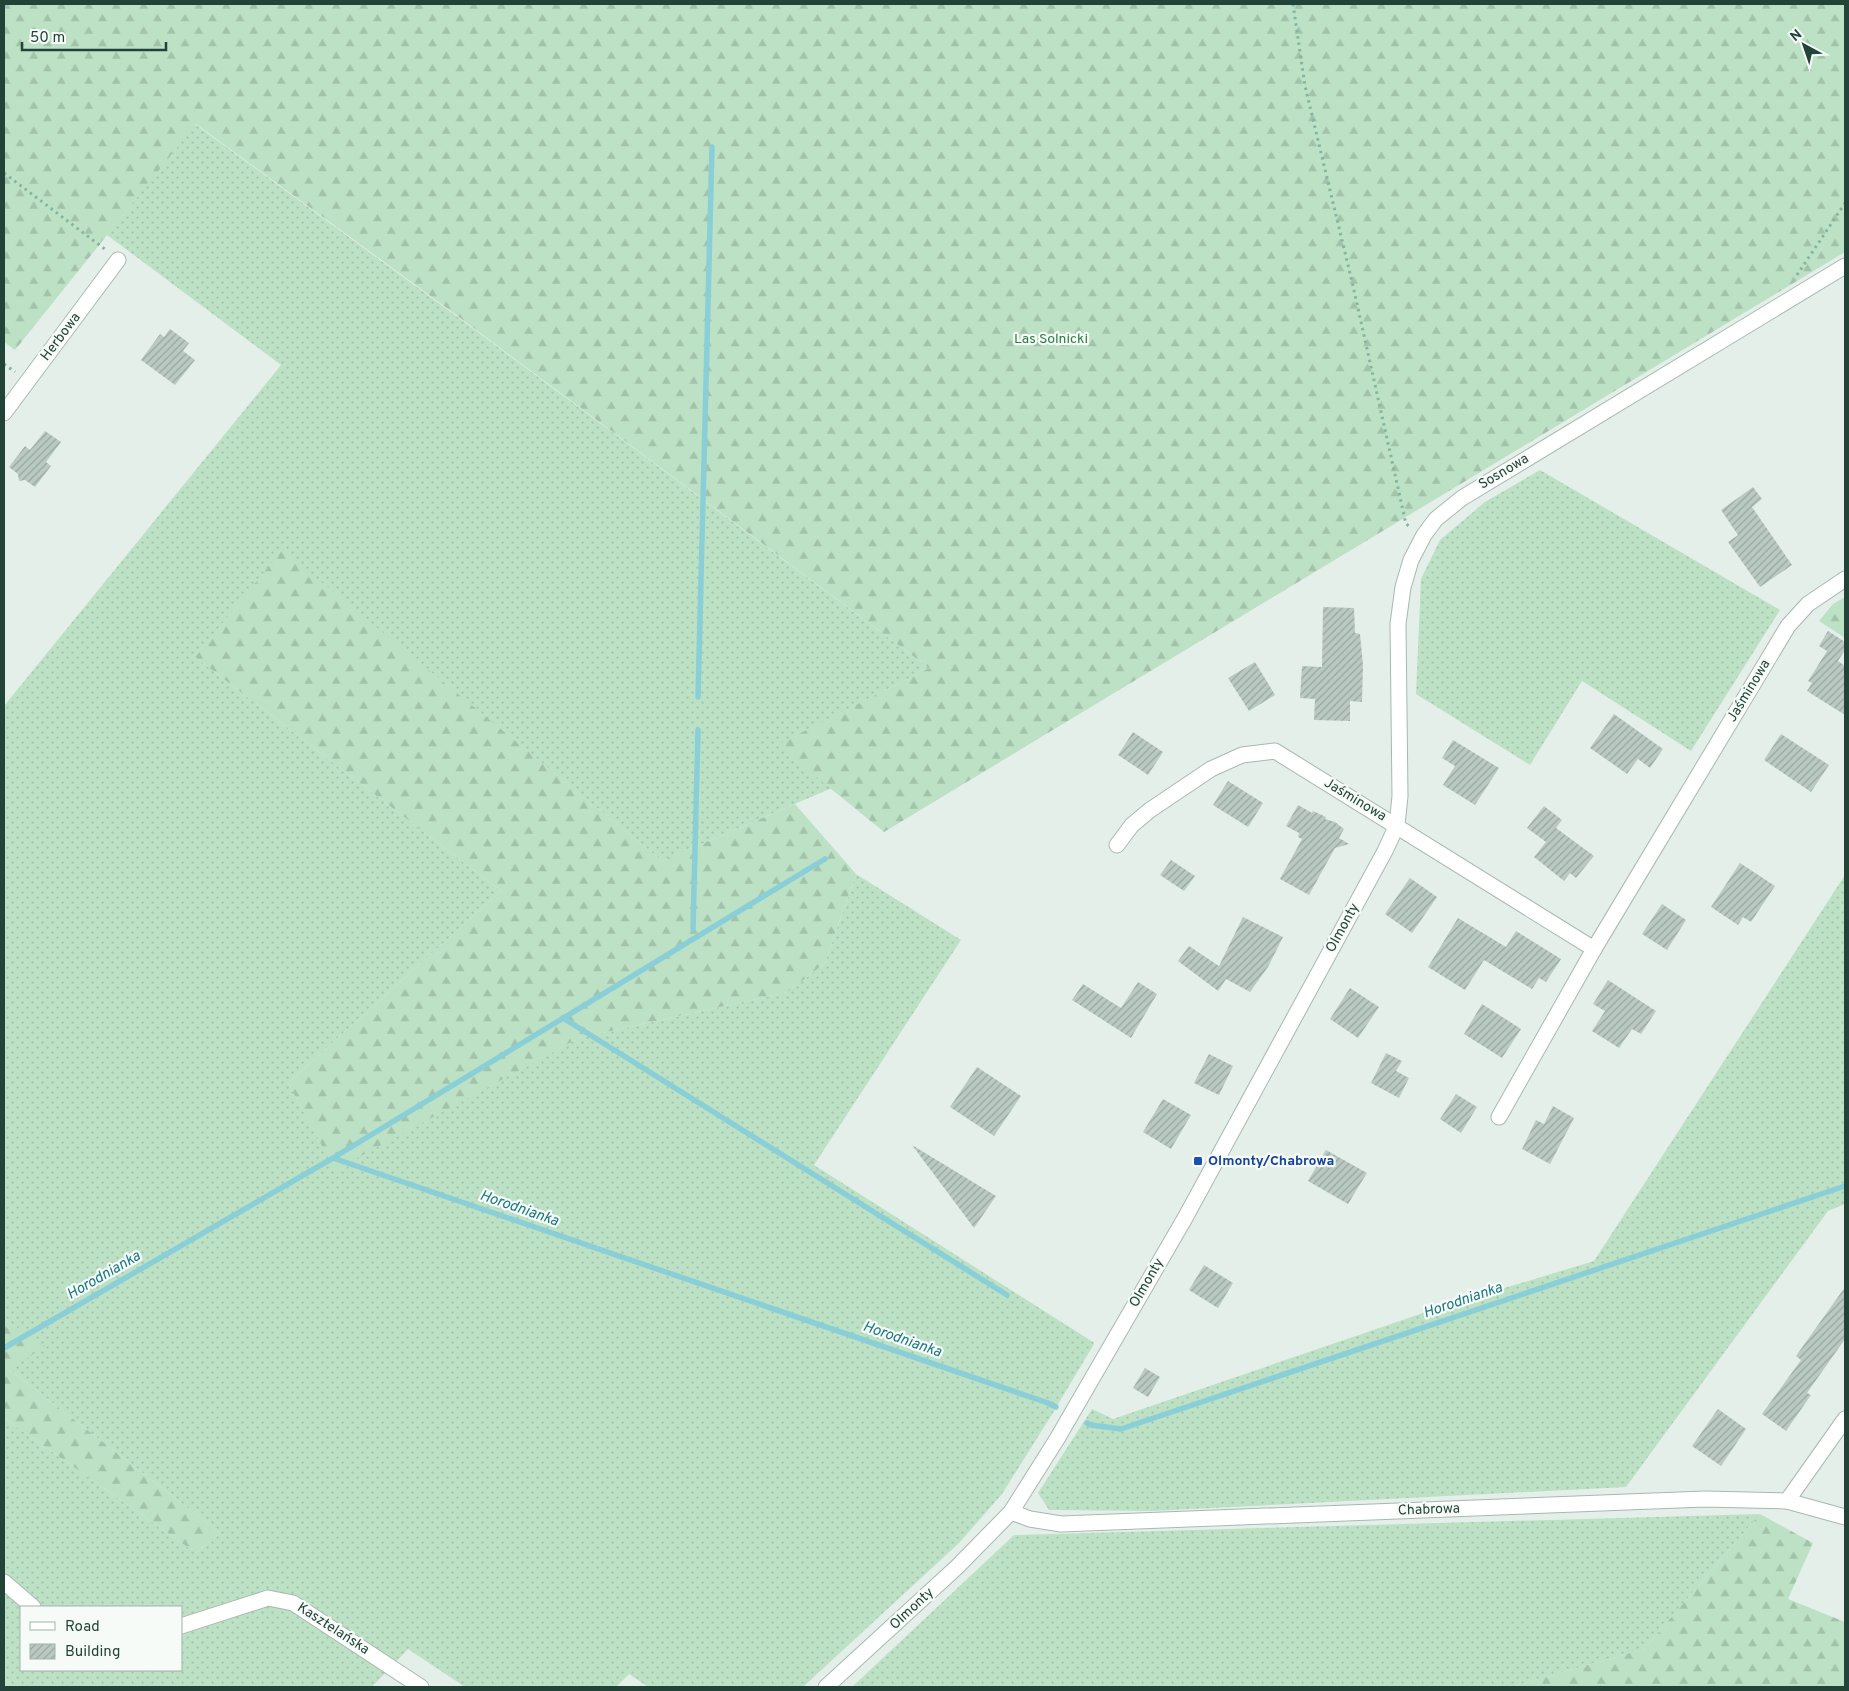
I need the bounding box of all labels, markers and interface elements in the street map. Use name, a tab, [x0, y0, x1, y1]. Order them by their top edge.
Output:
scale bar	[22, 20, 166, 52]
north arrow	[1779, 20, 1829, 70]
text: N	[1787, 26, 1806, 46]
text: 50 m	[30, 29, 65, 48]
street label: Herbowa	[37, 310, 85, 364]
park label: Las Solnicki	[1014, 331, 1088, 348]
street label: Sosnowa	[1476, 450, 1532, 494]
street label: Jaśminowa	[1724, 657, 1774, 725]
street label: Jaśminowa	[1321, 775, 1389, 825]
street label: Olmonty	[1323, 900, 1363, 956]
place label: Olmonty/Chabrowa	[1208, 1153, 1334, 1170]
marker: Olmonty/Chabrowa	[1192, 1155, 1204, 1167]
water label: Horodnianka	[477, 1187, 561, 1231]
water label: Horodnianka	[64, 1247, 145, 1305]
street label: Olmonty	[1126, 1255, 1168, 1311]
water label: Horodnianka	[1421, 1279, 1505, 1323]
water label: Horodnianka	[860, 1318, 944, 1362]
street label: Chabrowa	[1398, 1500, 1460, 1520]
street label: Olmonty	[887, 1584, 937, 1634]
street label: Kasztelańska	[294, 1599, 372, 1659]
legend	[20, 1606, 182, 1671]
text: Road	[65, 1618, 100, 1637]
text: Building	[65, 1643, 120, 1662]

